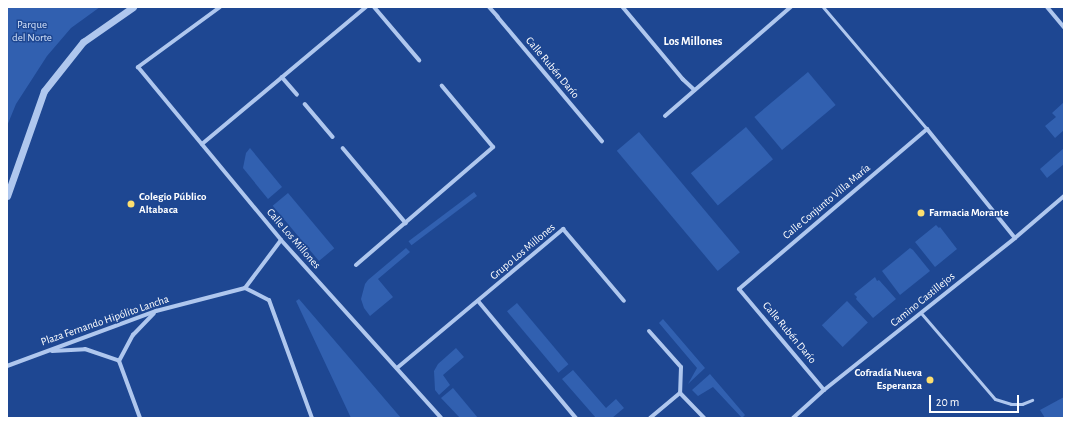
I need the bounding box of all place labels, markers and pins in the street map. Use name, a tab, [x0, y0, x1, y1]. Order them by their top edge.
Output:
place label: Colegio Público Altabaca	[139, 191, 206, 217]
marker: Colegio Público Altabaca	[126, 199, 136, 209]
place label: Farmacia Morante	[929, 206, 1009, 220]
marker: Farmacia Morante	[916, 208, 926, 218]
place label: Cofradía Nueva Esperanza	[855, 367, 922, 393]
marker: Cofradía Nueva Esperanza	[925, 375, 935, 385]

